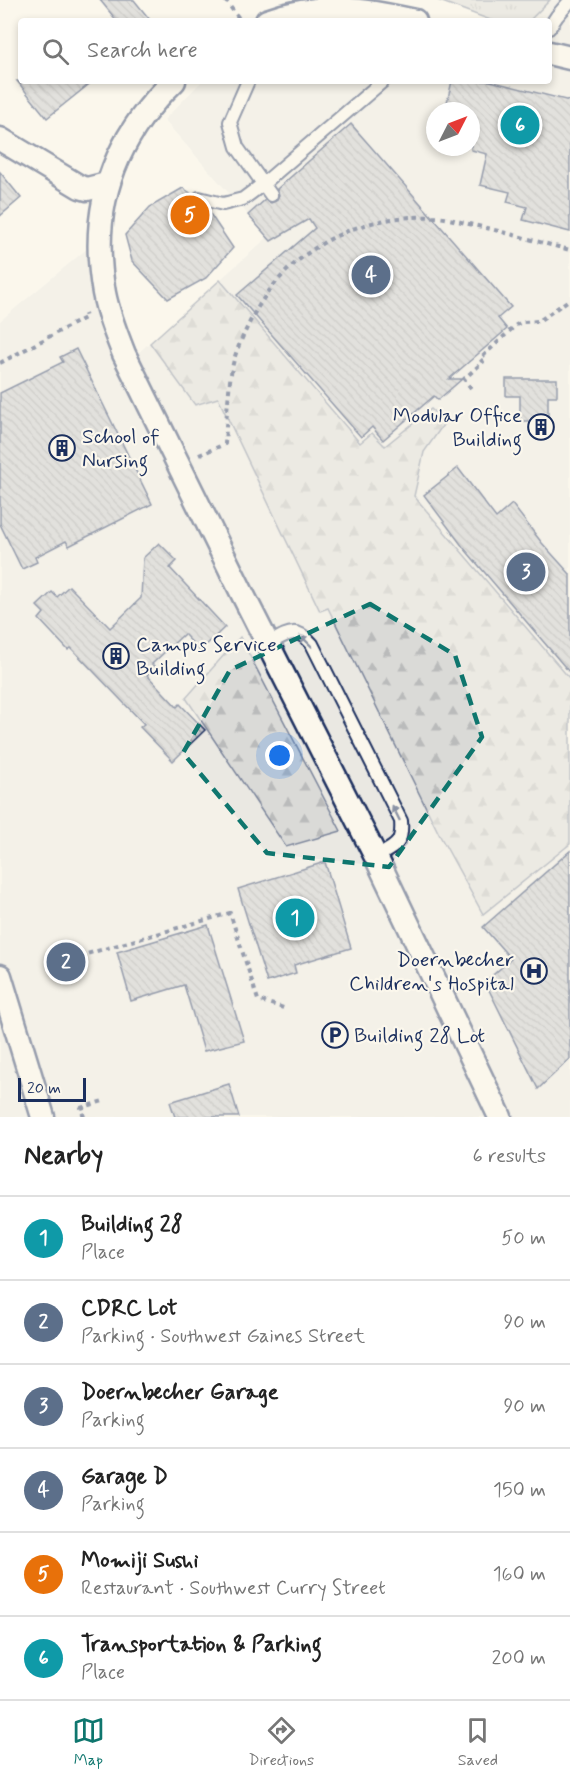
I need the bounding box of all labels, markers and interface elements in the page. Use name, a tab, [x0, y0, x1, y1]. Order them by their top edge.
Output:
search box	[18, 18, 552, 84]
icon: search	[39, 35, 72, 68]
text: Search here	[87, 37, 198, 65]
north arrow	[426, 102, 480, 156]
pin: 6	[500, 102, 540, 148]
pin: 5	[170, 192, 210, 238]
pin: 4	[352, 252, 391, 298]
place label: Modular Office Building	[393, 402, 522, 456]
building icon: Modular Office Building	[526, 412, 556, 442]
place label: School of Nursing	[82, 423, 159, 477]
building icon: School of Nursing	[47, 433, 77, 463]
pin: 3	[506, 550, 546, 594]
place label: Campus Service Building	[136, 631, 277, 685]
one-way arrow	[300, 634, 314, 648]
building icon: Campus Service Building	[101, 641, 131, 671]
your location	[265, 741, 294, 770]
one-way arrow	[391, 804, 401, 821]
pin: 1	[276, 896, 314, 940]
pin: 2	[46, 940, 86, 984]
place label: Doernbecher Children's Hospital	[349, 946, 514, 998]
hospital icon: Doernbecher Children's Hospital	[519, 956, 549, 986]
parking icon: Building 28 Lot	[320, 1020, 350, 1050]
place label: Building 28 Lot	[354, 1022, 485, 1052]
scale bar	[18, 1075, 86, 1102]
text: 20 m	[27, 1078, 61, 1099]
text: Nearby	[24, 1139, 103, 1173]
text: 6 results	[473, 1143, 546, 1170]
text: Building 28	[81, 1211, 183, 1239]
text: 1	[39, 1225, 48, 1252]
text: 50 m	[501, 1225, 546, 1252]
text: Place	[81, 1239, 125, 1266]
text: CDRC Lot	[81, 1295, 177, 1323]
text: 2	[39, 1309, 48, 1336]
text: 90 m	[503, 1309, 546, 1336]
text: Parking · Southwest Gaines Street	[81, 1323, 365, 1350]
text: Doernbecher Garage	[81, 1379, 279, 1407]
text: 3	[39, 1393, 48, 1420]
text: 90 m	[503, 1393, 546, 1420]
text: Parking	[81, 1407, 145, 1434]
text: Garage D	[81, 1463, 168, 1491]
text: 4	[38, 1477, 49, 1504]
text: 150 m	[493, 1477, 546, 1504]
text: Parking	[81, 1491, 145, 1518]
text: Momiji Sushi	[81, 1547, 198, 1575]
text: 5	[38, 1561, 50, 1588]
text: 160 m	[493, 1561, 546, 1588]
text: Restaurant · Southwest Curry Street	[81, 1575, 386, 1602]
text: Transportation & Parking	[81, 1631, 322, 1659]
text: 6	[38, 1645, 49, 1672]
text: 200 m	[491, 1645, 546, 1672]
text: Place	[81, 1659, 125, 1686]
tab: Map	[72, 1714, 105, 1771]
tab: Directions	[248, 1714, 314, 1771]
tab: Saved	[458, 1714, 498, 1771]

